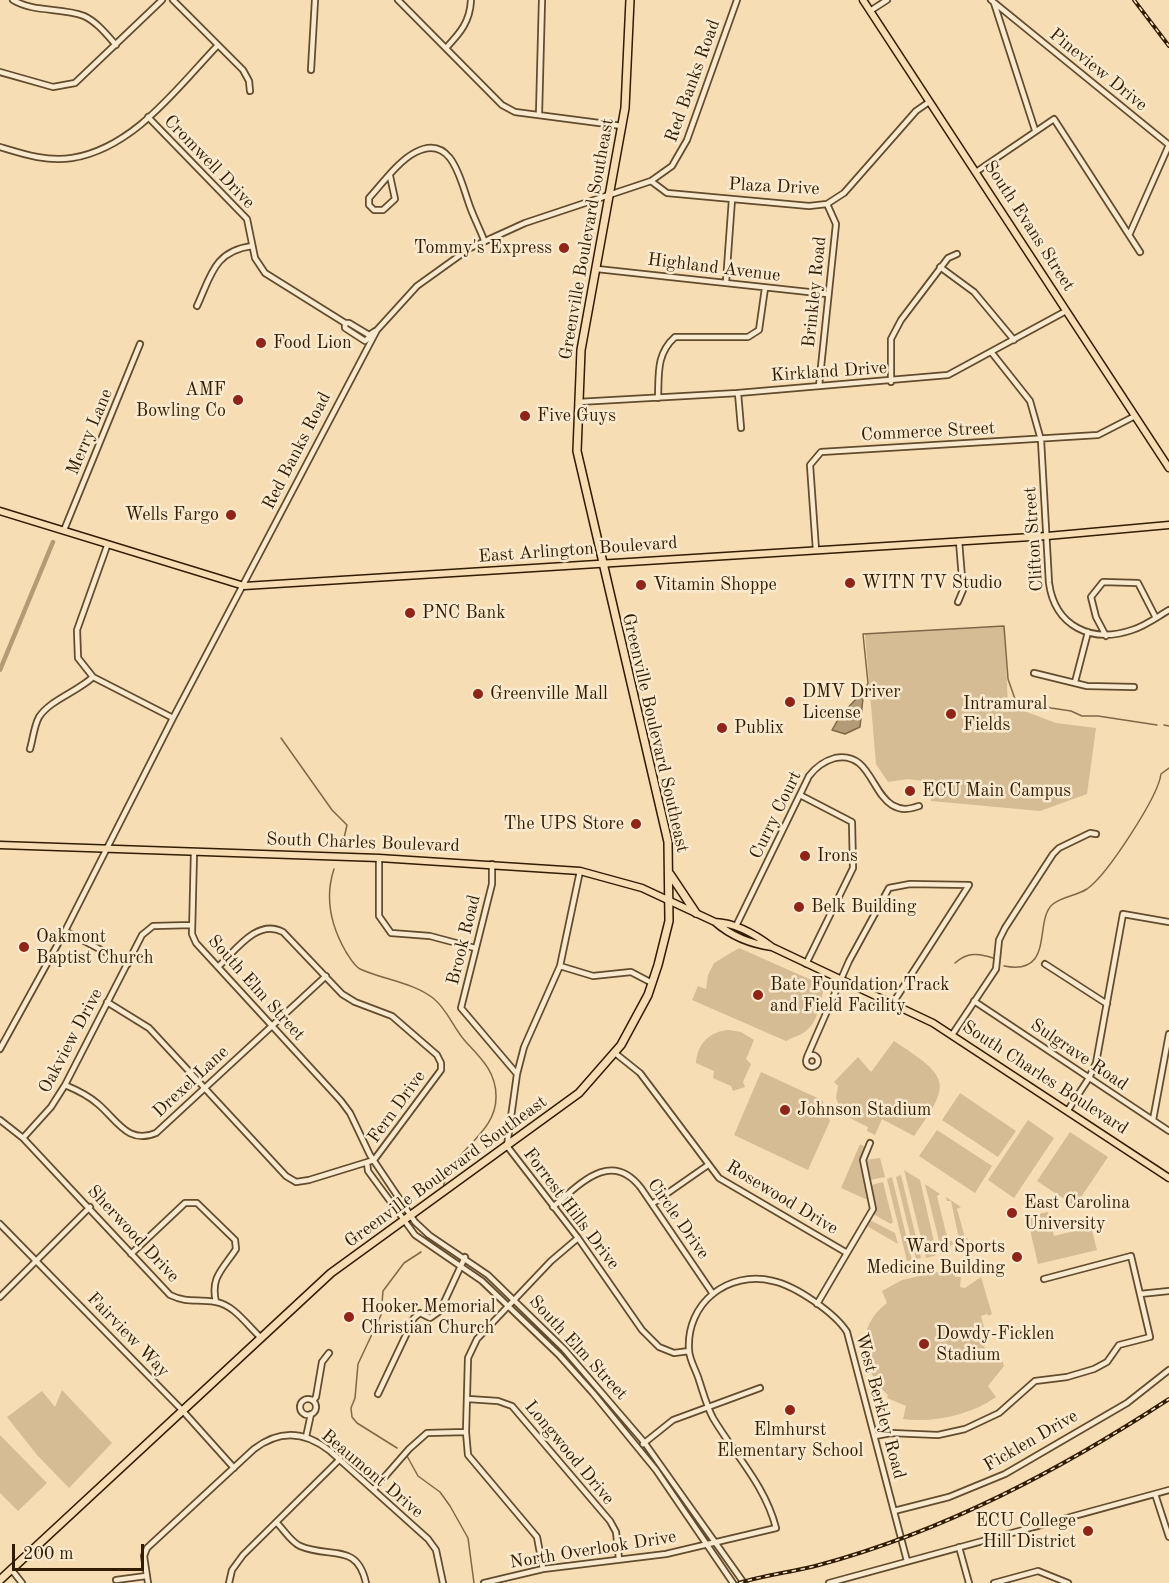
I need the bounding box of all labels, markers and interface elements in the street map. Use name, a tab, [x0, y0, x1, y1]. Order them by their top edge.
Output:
street label: Red Banks Road	[661, 17, 725, 145]
street label: Pineview Drive	[1045, 24, 1151, 116]
street label: Cromwell Drive	[159, 111, 259, 213]
street label: Greenville Boulevard Southeast	[555, 117, 619, 361]
street label: South Evans Street	[979, 157, 1079, 295]
street label: Plaza Drive	[728, 174, 820, 200]
street label: Brinkley Road	[798, 235, 832, 349]
place label: Tommy's Express	[414, 237, 552, 259]
marker: Tommy's Express	[557, 241, 571, 255]
street label: Highland Avenue	[646, 249, 782, 287]
place label: Food Lion	[273, 332, 352, 354]
marker: Food Lion	[254, 336, 268, 350]
street label: Kirkland Drive	[770, 357, 888, 387]
place label: AMF Bowling Co	[136, 379, 226, 422]
street label: Merry Lane	[62, 386, 118, 478]
street label: Red Banks Road	[258, 389, 336, 513]
marker: AMF Bowling Co	[231, 393, 245, 407]
place label: Five Guys	[537, 405, 616, 427]
marker: Five Guys	[518, 409, 532, 423]
street label: Commerce Street	[860, 418, 996, 446]
street label: Clifton Street	[1020, 486, 1048, 592]
place label: Wells Fargo	[125, 504, 219, 526]
marker: Wells Fargo	[224, 508, 238, 522]
street label: East Arlington Boulevard	[478, 532, 678, 568]
place label: WITN TV Studio	[862, 572, 1002, 594]
place label: Vitamin Shoppe	[653, 574, 777, 596]
marker: WITN TV Studio	[843, 576, 857, 590]
marker: Vitamin Shoppe	[634, 578, 648, 592]
place label: PNC Bank	[422, 602, 506, 624]
marker: PNC Bank	[403, 606, 417, 620]
street label: Greenville Boulevard Southeast	[617, 611, 693, 855]
place label: DMV Driver License	[802, 681, 901, 724]
place label: Greenville Mall	[490, 683, 608, 705]
marker: Greenville Mall	[471, 687, 485, 701]
place label: Intramural Fields	[963, 693, 1047, 736]
marker: DMV Driver License	[783, 695, 797, 709]
marker: Intramural Fields	[944, 707, 958, 721]
place label: Publix	[734, 717, 784, 739]
marker: Publix	[715, 721, 729, 735]
street label: Curry Court	[745, 767, 807, 863]
place label: ECU Main Campus	[922, 780, 1071, 802]
marker: ECU Main Campus	[903, 784, 917, 798]
place label: The UPS Store	[504, 813, 624, 835]
marker: The UPS Store	[629, 817, 643, 831]
street label: South Charles Boulevard	[266, 829, 460, 857]
place label: Irons	[817, 845, 858, 867]
marker: Irons	[798, 849, 812, 863]
street label: Brook Road	[442, 893, 486, 987]
place label: Belk Building	[811, 896, 916, 918]
marker: Belk Building	[792, 900, 806, 914]
place label: Oakmont Baptist Church	[36, 926, 153, 968]
street label: South Elm Street	[203, 931, 309, 1045]
marker: Oakmont Baptist Church	[17, 940, 31, 954]
place label: Bate Foundation Track and Field Facility	[770, 974, 950, 1016]
street label: Oakview Drive	[34, 985, 108, 1097]
marker: Bate Foundation Track and Field Facility	[751, 988, 765, 1002]
street label: Sulgrave Road	[1026, 1014, 1132, 1096]
street label: South Charles Boulevard	[958, 1016, 1132, 1140]
street label: Drexel Lane	[149, 1041, 233, 1123]
street label: Fern Drive	[363, 1066, 431, 1148]
street label: Greenville Boulevard Southeast	[341, 1091, 551, 1253]
place label: Johnson Stadium	[797, 1099, 931, 1121]
marker: Johnson Stadium	[778, 1103, 792, 1117]
street label: Forrest Hills Drive	[518, 1144, 624, 1274]
street label: Rosewood Drive	[722, 1156, 842, 1240]
street label: Circle Drive	[642, 1174, 714, 1264]
street label: Sherwood Drive	[82, 1181, 184, 1287]
place label: East Carolina University	[1024, 1192, 1130, 1234]
marker: East Carolina University	[1005, 1206, 1019, 1220]
place label: Ward Sports Medicine Building	[866, 1236, 1005, 1278]
marker: Ward Sports Medicine Building	[1010, 1250, 1024, 1264]
street label: Fairview Way	[82, 1288, 174, 1382]
street label: South Elm Street	[524, 1291, 632, 1405]
place label: Hooker Memorial Christian Church	[361, 1296, 496, 1338]
marker: Hooker Memorial Christian Church	[342, 1310, 356, 1324]
place label: Dowdy-Ficklen Stadium	[936, 1323, 1054, 1366]
street label: West Berkley Road	[850, 1331, 910, 1481]
marker: Dowdy-Ficklen Stadium	[917, 1337, 931, 1351]
street label: Longwood Drive	[519, 1397, 619, 1509]
marker: Elmhurst Elementary School	[783, 1403, 797, 1417]
street label: Ficklen Drive	[980, 1405, 1082, 1477]
place label: Elmhurst Elementary School	[717, 1419, 863, 1462]
street label: Beaumont Drive	[317, 1425, 427, 1523]
place label: ECU College Hill District	[975, 1510, 1076, 1552]
marker: ECU College Hill District	[1081, 1524, 1095, 1538]
street label: North Overlook Drive	[508, 1526, 678, 1574]
scale bar	[15, 1532, 147, 1570]
text: 200 m	[23, 1545, 74, 1563]

